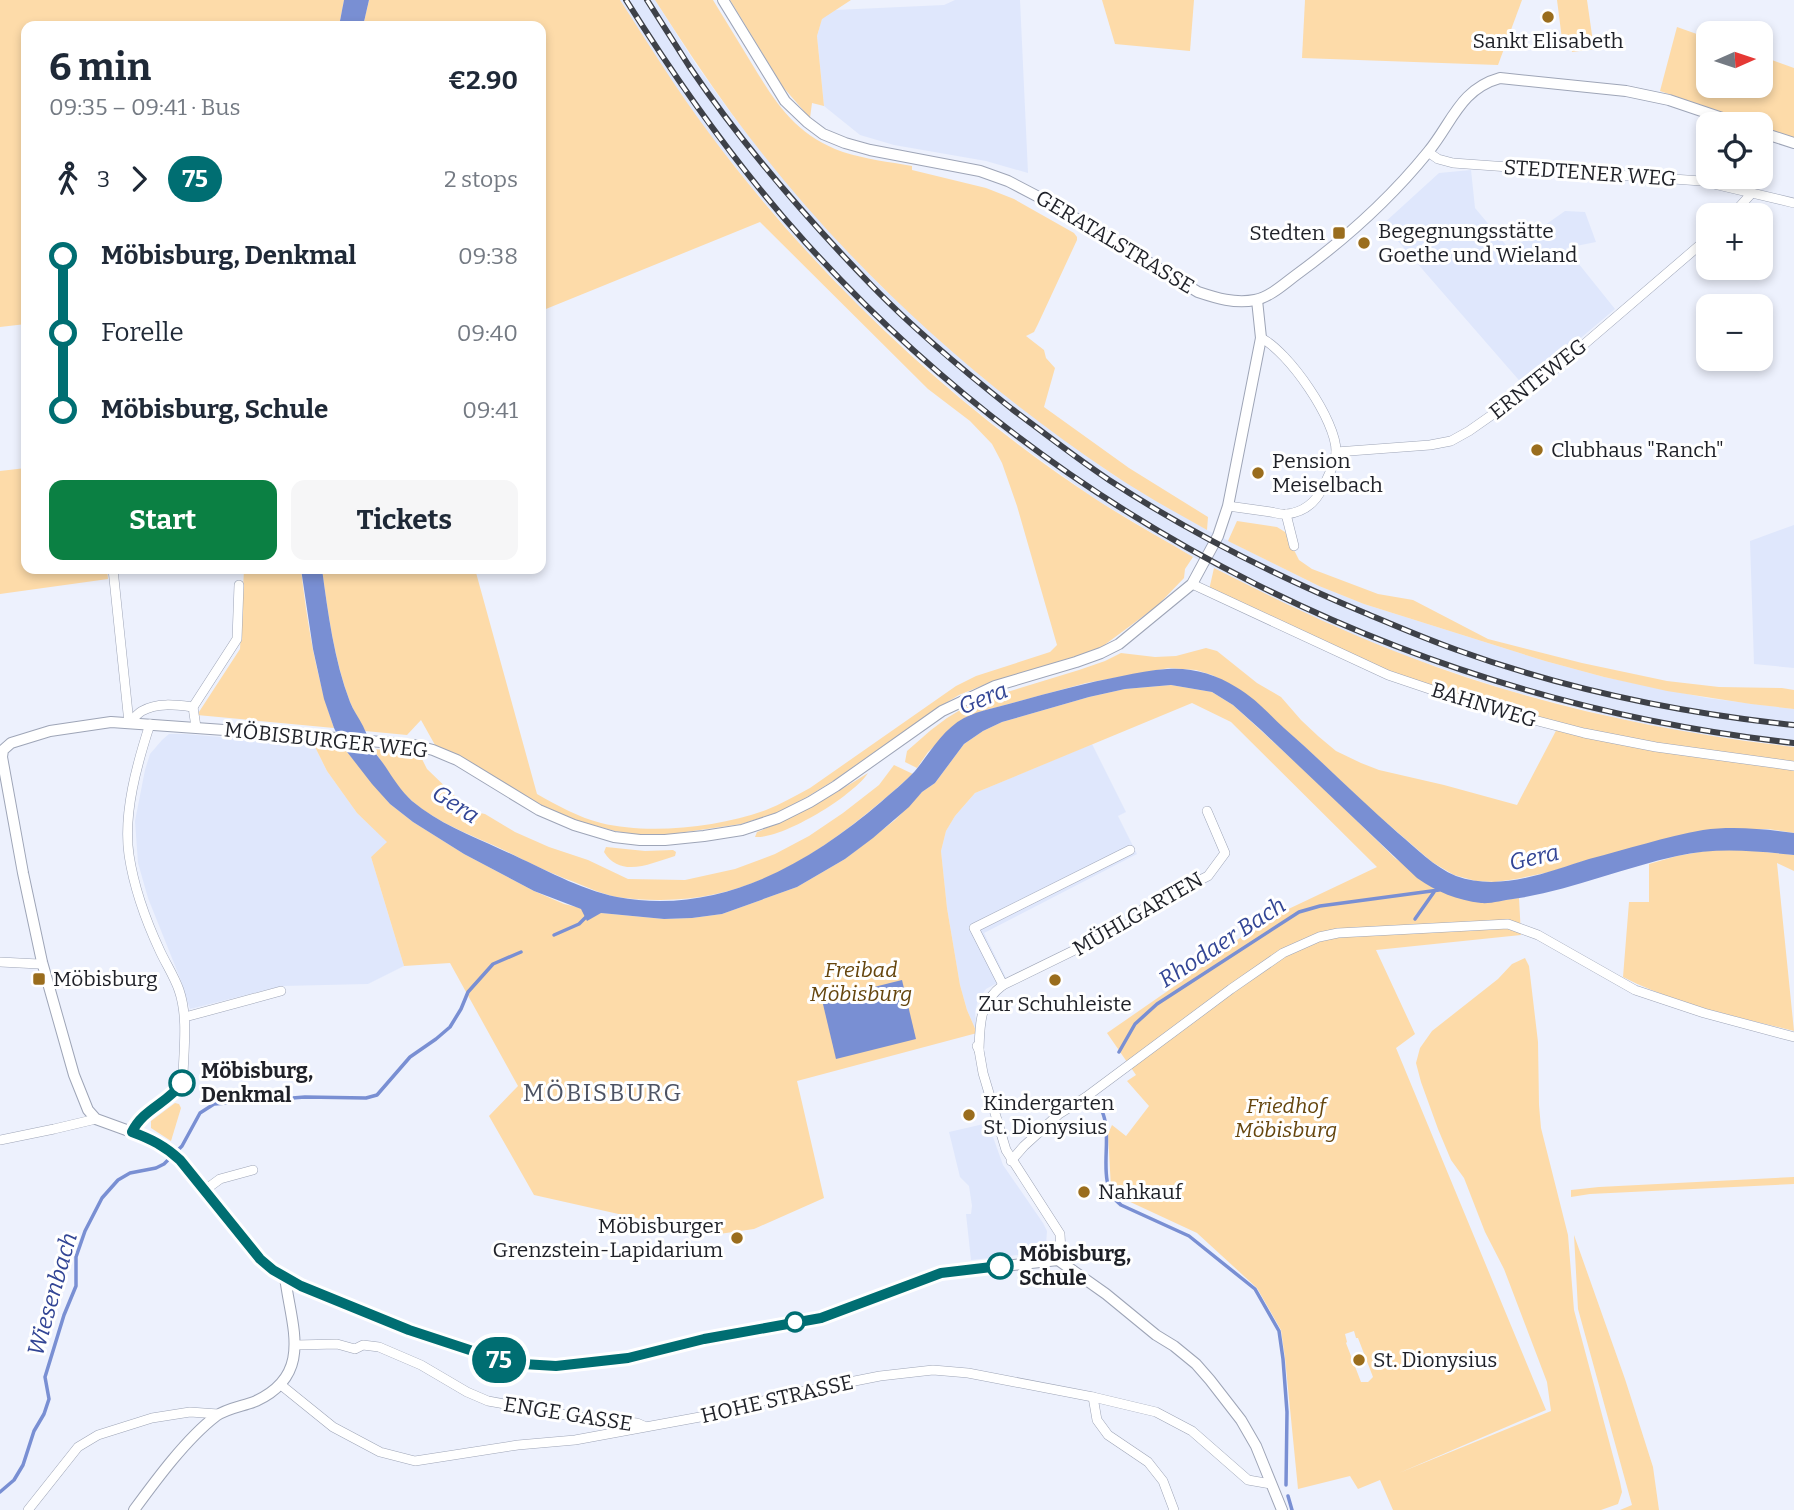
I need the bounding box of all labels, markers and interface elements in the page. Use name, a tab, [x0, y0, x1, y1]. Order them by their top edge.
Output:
marker: Sankt Elisabeth	[1540, 9, 1556, 25]
north arrow	[1696, 21, 1773, 98]
map controls	[1696, 21, 1773, 371]
place label: Sankt Elisabeth	[1472, 28, 1624, 54]
text: 6 min	[49, 44, 151, 90]
text: €2.90	[448, 65, 518, 96]
text: 09:35 – 09:41 · Bus	[49, 93, 240, 121]
button: locate	[1696, 112, 1773, 189]
street label: STEDTENER WEG	[1503, 154, 1677, 192]
icon: walk	[49, 160, 87, 198]
icon: forward	[120, 160, 158, 198]
text: 3	[97, 165, 110, 193]
text: 75	[182, 165, 208, 193]
text: 2 stops	[444, 165, 518, 193]
street label: GERATALSTRASSE	[1031, 184, 1199, 300]
button: +	[1696, 203, 1773, 280]
place label: Begegnungsstätte Goethe und Wieland	[1378, 218, 1577, 268]
place label: Stedten	[1249, 220, 1325, 246]
marker: Stedten	[1331, 225, 1347, 241]
marker: Begegnungsstätte Goethe und Wieland	[1356, 235, 1372, 251]
text: Möbisburg, Denkmal	[101, 240, 356, 271]
text: 09:38	[458, 242, 518, 270]
button: −	[1696, 294, 1773, 371]
text: Forelle	[101, 317, 184, 348]
text: 09:40	[457, 319, 518, 347]
street label: ERNTEWEG	[1484, 333, 1592, 425]
text: Möbisburg, Schule	[101, 394, 328, 425]
text: 09:41	[462, 396, 518, 424]
place label: Clubhaus "Ranch"	[1551, 437, 1724, 463]
marker: Clubhaus "Ranch"	[1529, 442, 1545, 458]
place label: Pension Meiselbach	[1272, 448, 1383, 498]
marker: Pension Meiselbach	[1250, 465, 1266, 481]
button: Start	[49, 480, 277, 560]
button: Tickets	[291, 480, 518, 560]
water label: Gera	[954, 676, 1012, 720]
street label: BAHNWEG	[1428, 677, 1540, 733]
street label: MÖBISBURGER WEG	[223, 716, 429, 764]
water label: Gera	[427, 779, 485, 829]
water label: Gera	[1506, 838, 1562, 876]
street label: MÜHLGARTEN	[1068, 866, 1208, 962]
water label: Rhodaer Bach	[1153, 891, 1291, 993]
park label: Freibad Möbisburg	[810, 957, 912, 1007]
place label: Möbisburg	[53, 966, 158, 992]
marker: Möbisburg	[31, 971, 47, 987]
marker: Zur Schuhleiste	[1047, 972, 1063, 988]
place label: Zur Schuhleiste	[978, 991, 1132, 1017]
place label: Möbisburg, Denkmal	[201, 1058, 313, 1108]
marker: Möbisburg, Denkmal	[169, 1070, 195, 1096]
district label: MÖBISBURG	[523, 1079, 683, 1107]
place label: Kindergarten St. Dionysius	[983, 1090, 1114, 1140]
park label: Friedhof Möbisburg	[1235, 1093, 1337, 1143]
marker: Kindergarten St. Dionysius	[961, 1107, 977, 1123]
place label: Nahkauf	[1098, 1179, 1184, 1205]
marker: Nahkauf	[1076, 1184, 1092, 1200]
place label: Möbisburger Grenzstein-Lapidarium	[492, 1213, 723, 1263]
water label: Wiesenbach	[21, 1229, 83, 1359]
marker: Möbisburger Grenzstein-Lapidarium	[729, 1230, 745, 1246]
place label: Möbisburg, Schule	[1019, 1241, 1131, 1291]
marker: Möbisburg, Schule	[987, 1253, 1013, 1279]
unlabelled marker	[785, 1312, 805, 1332]
line badge: 75	[468, 1337, 530, 1383]
text: 75	[486, 1346, 512, 1374]
place label: St. Dionysius	[1373, 1347, 1497, 1373]
marker: St. Dionysius	[1351, 1352, 1367, 1368]
street label: HOHE STRASSE	[698, 1369, 856, 1429]
street label: ENGE GASSE	[502, 1391, 634, 1437]

